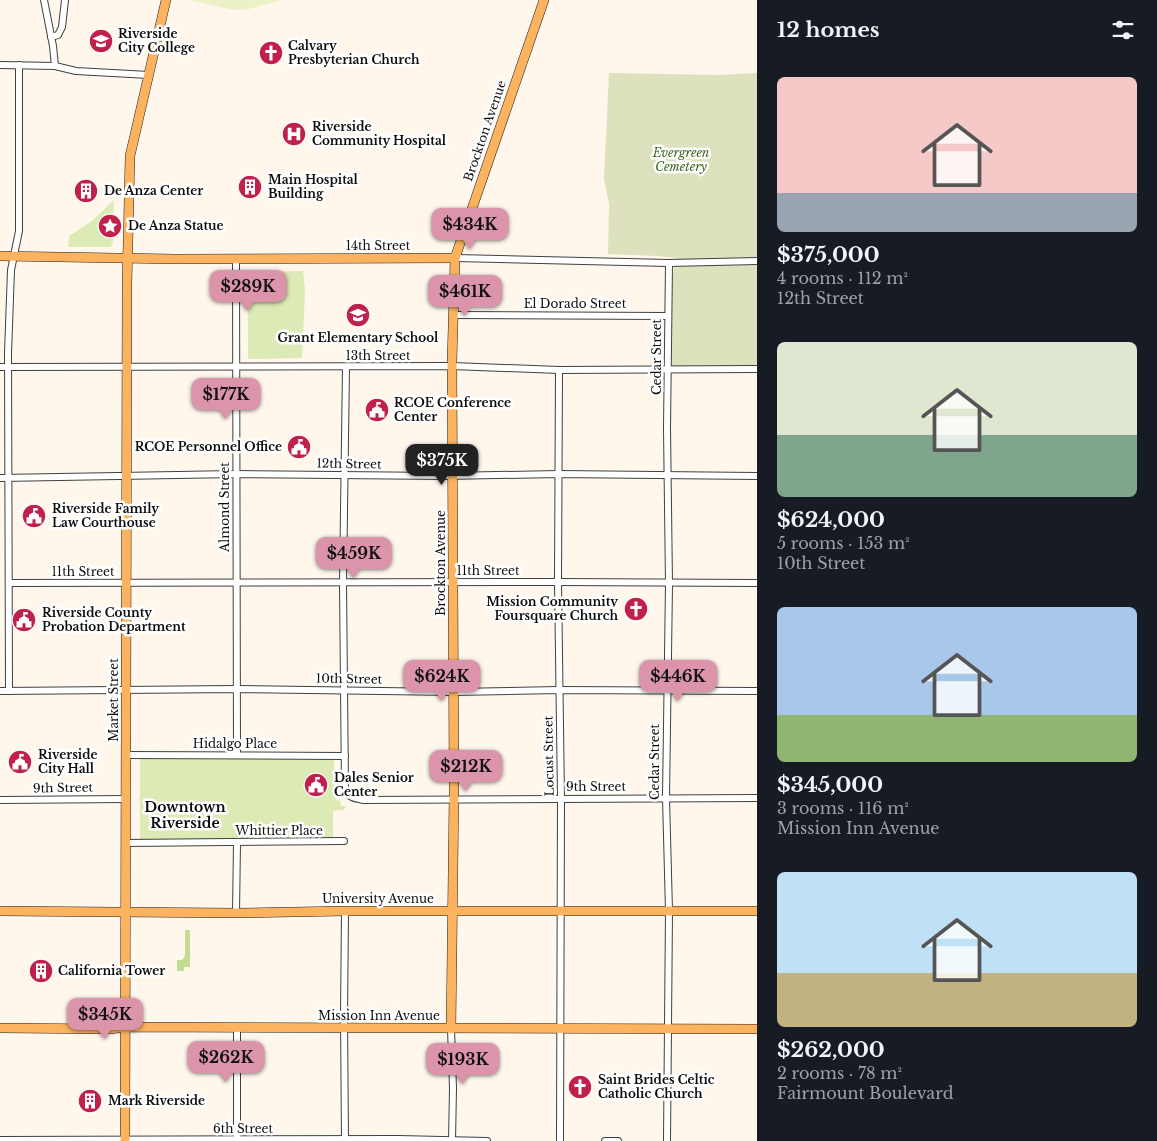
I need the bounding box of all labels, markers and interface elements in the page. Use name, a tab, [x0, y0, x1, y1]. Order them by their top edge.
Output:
icon: filters	[1109, 16, 1137, 44]
text: 12 homes	[777, 17, 880, 43]
place label: Riverside City College	[118, 26, 195, 55]
school or university icon: Riverside City College	[88, 28, 114, 54]
place label: Calvary Presbyterian Church	[288, 38, 420, 67]
church icon: Calvary Presbyterian Church	[258, 40, 284, 66]
street label: Brockton Avenue	[460, 78, 509, 183]
icon: home	[912, 110, 1002, 200]
place label: Riverside Community Hospital	[312, 119, 447, 148]
hospital icon: Riverside Community Hospital	[281, 121, 307, 147]
park label: Evergreen Cemetery	[652, 145, 710, 174]
place label: Main Hospital Building	[268, 172, 359, 201]
building icon: Main Hospital Building	[237, 174, 263, 200]
building icon: De Anza Center	[73, 178, 99, 204]
place label: De Anza Center	[104, 183, 203, 198]
pin: $434K	[435, 208, 505, 250]
place icon: De Anza Statue	[97, 213, 123, 239]
text: $434K	[443, 214, 497, 234]
place label: De Anza Statue	[128, 218, 224, 233]
street label: 14th Street	[346, 238, 411, 253]
text: $375,000	[777, 242, 880, 268]
text: 4 rooms · 112 m²	[777, 268, 908, 288]
pin: $289K	[213, 270, 283, 312]
pin: $461K	[430, 274, 500, 317]
text: $289K	[221, 276, 275, 296]
text: $461K	[439, 281, 491, 301]
text: 12th Street	[777, 288, 864, 308]
street label: El Dorado Street	[524, 296, 627, 311]
school or university icon: Grant Elementary School	[345, 302, 371, 328]
street label: Cedar Street	[649, 318, 664, 395]
place label: Grant Elementary School	[278, 330, 439, 345]
street label: 13th Street	[345, 348, 411, 363]
icon: home	[912, 375, 1002, 465]
pin: $177K	[191, 378, 261, 420]
text: $177K	[202, 384, 250, 404]
place label: RCOE Conference Center	[394, 395, 511, 424]
public building icon: RCOE Conference Center	[364, 397, 390, 423]
public building icon: RCOE Personnel Office	[286, 434, 312, 460]
place label: RCOE Personnel Office	[135, 439, 282, 454]
pin: $375K	[407, 444, 477, 486]
text: $375K	[416, 450, 468, 470]
street label: 12th Street	[316, 455, 382, 472]
street label: Almond Street	[217, 462, 232, 553]
place label: Riverside Family Law Courthouse	[52, 501, 159, 530]
public building icon: Riverside Family Law Courthouse	[21, 503, 47, 529]
text: $624,000	[777, 507, 885, 533]
street label: Brockton Avenue	[433, 510, 448, 616]
text: 5 rooms · 153 m²	[777, 533, 910, 553]
pin: $459K	[319, 536, 389, 579]
text: $459K	[327, 543, 381, 563]
text: 10th Street	[777, 553, 865, 573]
street label: 11th Street	[456, 563, 520, 578]
street label: 11th Street	[51, 564, 115, 579]
place label: Mission Community Foursquare Church	[486, 594, 618, 623]
church icon: Mission Community Foursquare Church	[623, 596, 649, 622]
place label: Riverside County Probation Department	[42, 605, 186, 634]
public building icon: Riverside County Probation Department	[11, 607, 37, 633]
icon: home	[912, 640, 1002, 730]
street label: Market Street	[106, 658, 121, 742]
pin: $624K	[407, 660, 477, 702]
pin: $446K	[643, 660, 713, 702]
text: $624K	[414, 666, 470, 686]
text: $446K	[650, 666, 706, 686]
street label: 10th Street	[316, 670, 383, 687]
street label: Locust Street	[540, 715, 557, 796]
street label: Cedar Street	[647, 723, 662, 800]
street label: Hidalgo Place	[193, 736, 277, 751]
place label: Riverside City Hall	[38, 747, 98, 776]
public building icon: Riverside City Hall	[7, 749, 33, 775]
pin: $212K	[431, 750, 501, 792]
text: $212K	[440, 756, 492, 776]
place label: Dales Senior Center	[334, 770, 414, 799]
public building icon: Dales Senior Center	[303, 772, 329, 798]
text: $345,000	[777, 772, 883, 798]
street label: 9th Street	[33, 779, 94, 796]
street label: 9th Street	[566, 779, 626, 794]
district label: Downtown Riverside	[144, 798, 226, 832]
text: 3 rooms · 116 m²	[777, 798, 909, 818]
text: Mission Inn Avenue	[777, 818, 940, 838]
street label: Whittier Place	[234, 823, 323, 838]
street label: University Avenue	[322, 891, 434, 906]
icon: home	[912, 905, 1002, 995]
building icon: California Tower	[28, 958, 54, 984]
place label: California Tower	[58, 963, 165, 978]
pin: $345K	[70, 998, 140, 1040]
text: $345K	[78, 1004, 132, 1024]
street label: Mission Inn Avenue	[318, 1008, 440, 1023]
text: $262,000	[777, 1037, 885, 1063]
pin: $262K	[191, 1040, 261, 1083]
pin: $193K	[428, 1042, 498, 1085]
text: $262K	[198, 1047, 254, 1067]
text: $193K	[437, 1049, 489, 1069]
text: 2 rooms · 78 m²	[777, 1063, 902, 1083]
place label: Saint Brides Celtic Catholic Church	[598, 1072, 715, 1101]
church icon: Saint Brides Celtic Catholic Church	[567, 1074, 593, 1100]
text: Fairmount Boulevard	[777, 1083, 953, 1103]
building icon: Mark Riverside	[77, 1088, 103, 1114]
place label: Mark Riverside	[108, 1093, 205, 1108]
street label: 6th Street	[213, 1121, 273, 1136]

